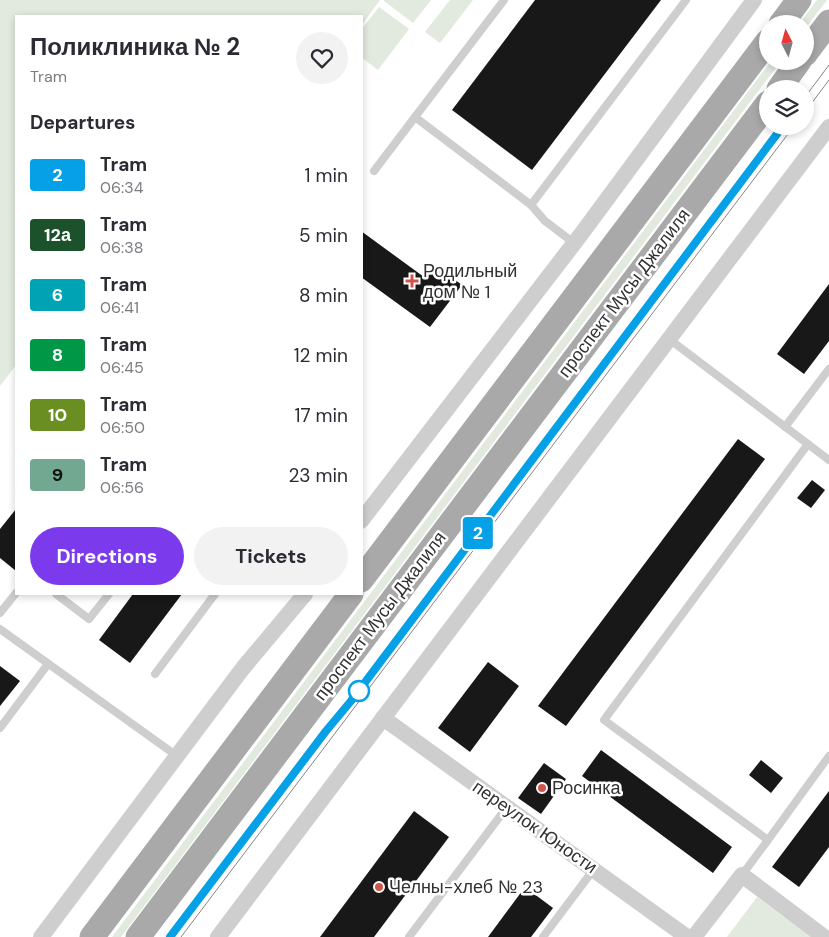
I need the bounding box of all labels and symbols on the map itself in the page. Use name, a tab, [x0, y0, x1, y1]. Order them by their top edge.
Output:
north arrow	[759, 15, 814, 70]
street label: проспект Мусы Джалиля	[553, 204, 695, 382]
place label: Родильный дом № 1	[423, 259, 517, 304]
marker: Родильный дом № 1	[405, 274, 419, 288]
line badge: 2	[462, 517, 494, 549]
street label: проспект Мусы Джалиля	[309, 527, 451, 705]
unlabelled marker	[348, 680, 370, 702]
street label: переулок Юности	[468, 775, 602, 879]
place label: Росинка	[552, 776, 621, 800]
marker: Росинка	[536, 782, 548, 794]
place label: Челны-хлеб № 23	[389, 875, 543, 899]
marker: Челны-хлеб № 23	[373, 881, 385, 893]

